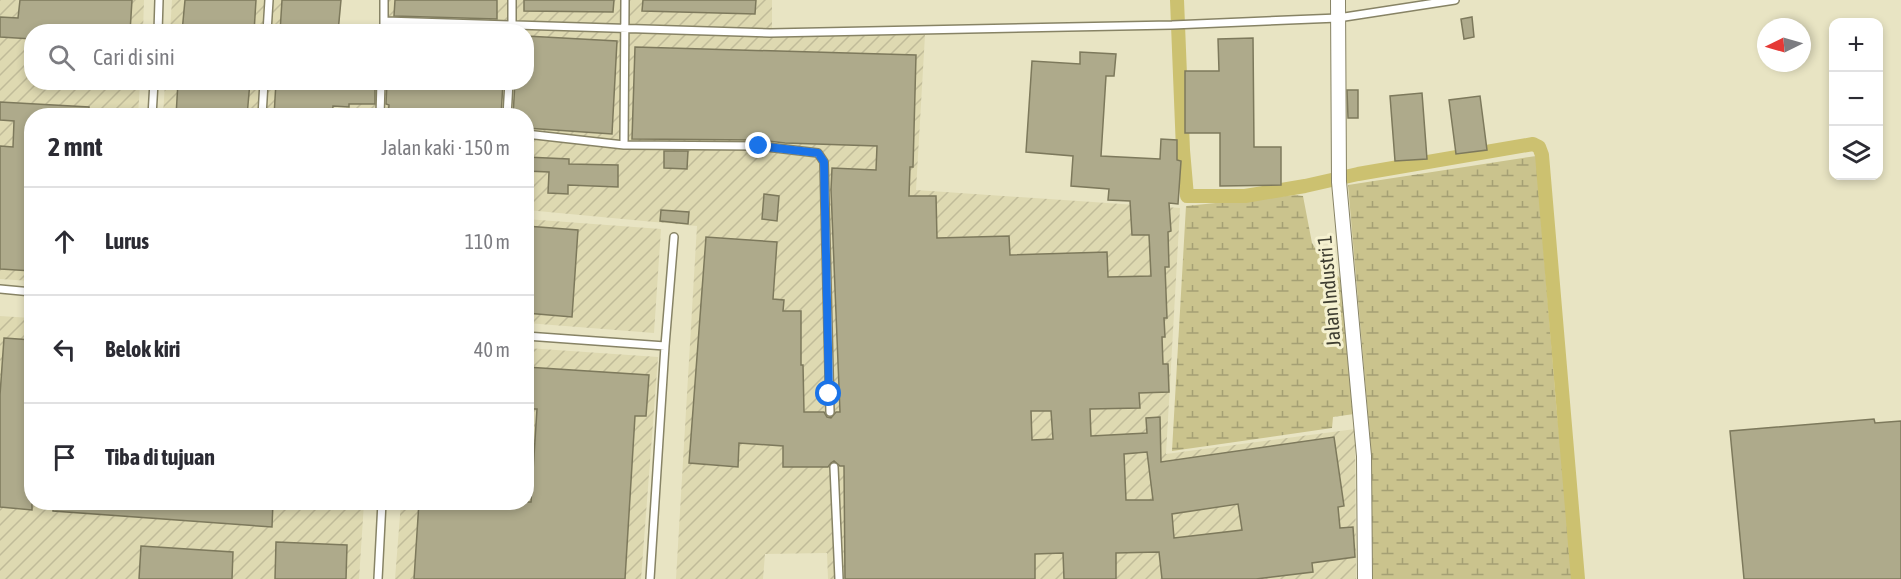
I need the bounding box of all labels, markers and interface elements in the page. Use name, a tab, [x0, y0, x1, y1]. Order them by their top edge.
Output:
north arrow	[1757, 18, 1811, 72]
map controls	[1829, 18, 1883, 180]
button: +	[1829, 18, 1883, 72]
search box	[24, 24, 534, 90]
icon: search	[45, 41, 78, 74]
text: Cari di sini	[93, 44, 175, 70]
button: −	[1829, 72, 1883, 126]
button: layers	[1829, 126, 1883, 180]
text: 2 mnt	[48, 132, 103, 162]
route end	[745, 132, 771, 158]
text: Jalan kaki · 150 m	[381, 136, 510, 159]
icon: ahead	[48, 225, 81, 258]
text: Lurus	[105, 228, 149, 254]
text: 110 m	[465, 230, 510, 253]
street label: Jalan Industri 1	[1312, 234, 1345, 348]
icon: left	[48, 333, 81, 366]
text: Belok kiri	[105, 336, 180, 362]
text: 40 m	[474, 338, 510, 361]
route start	[815, 380, 841, 406]
icon: arrive	[48, 441, 81, 474]
text: Tiba di tujuan	[105, 444, 215, 470]

